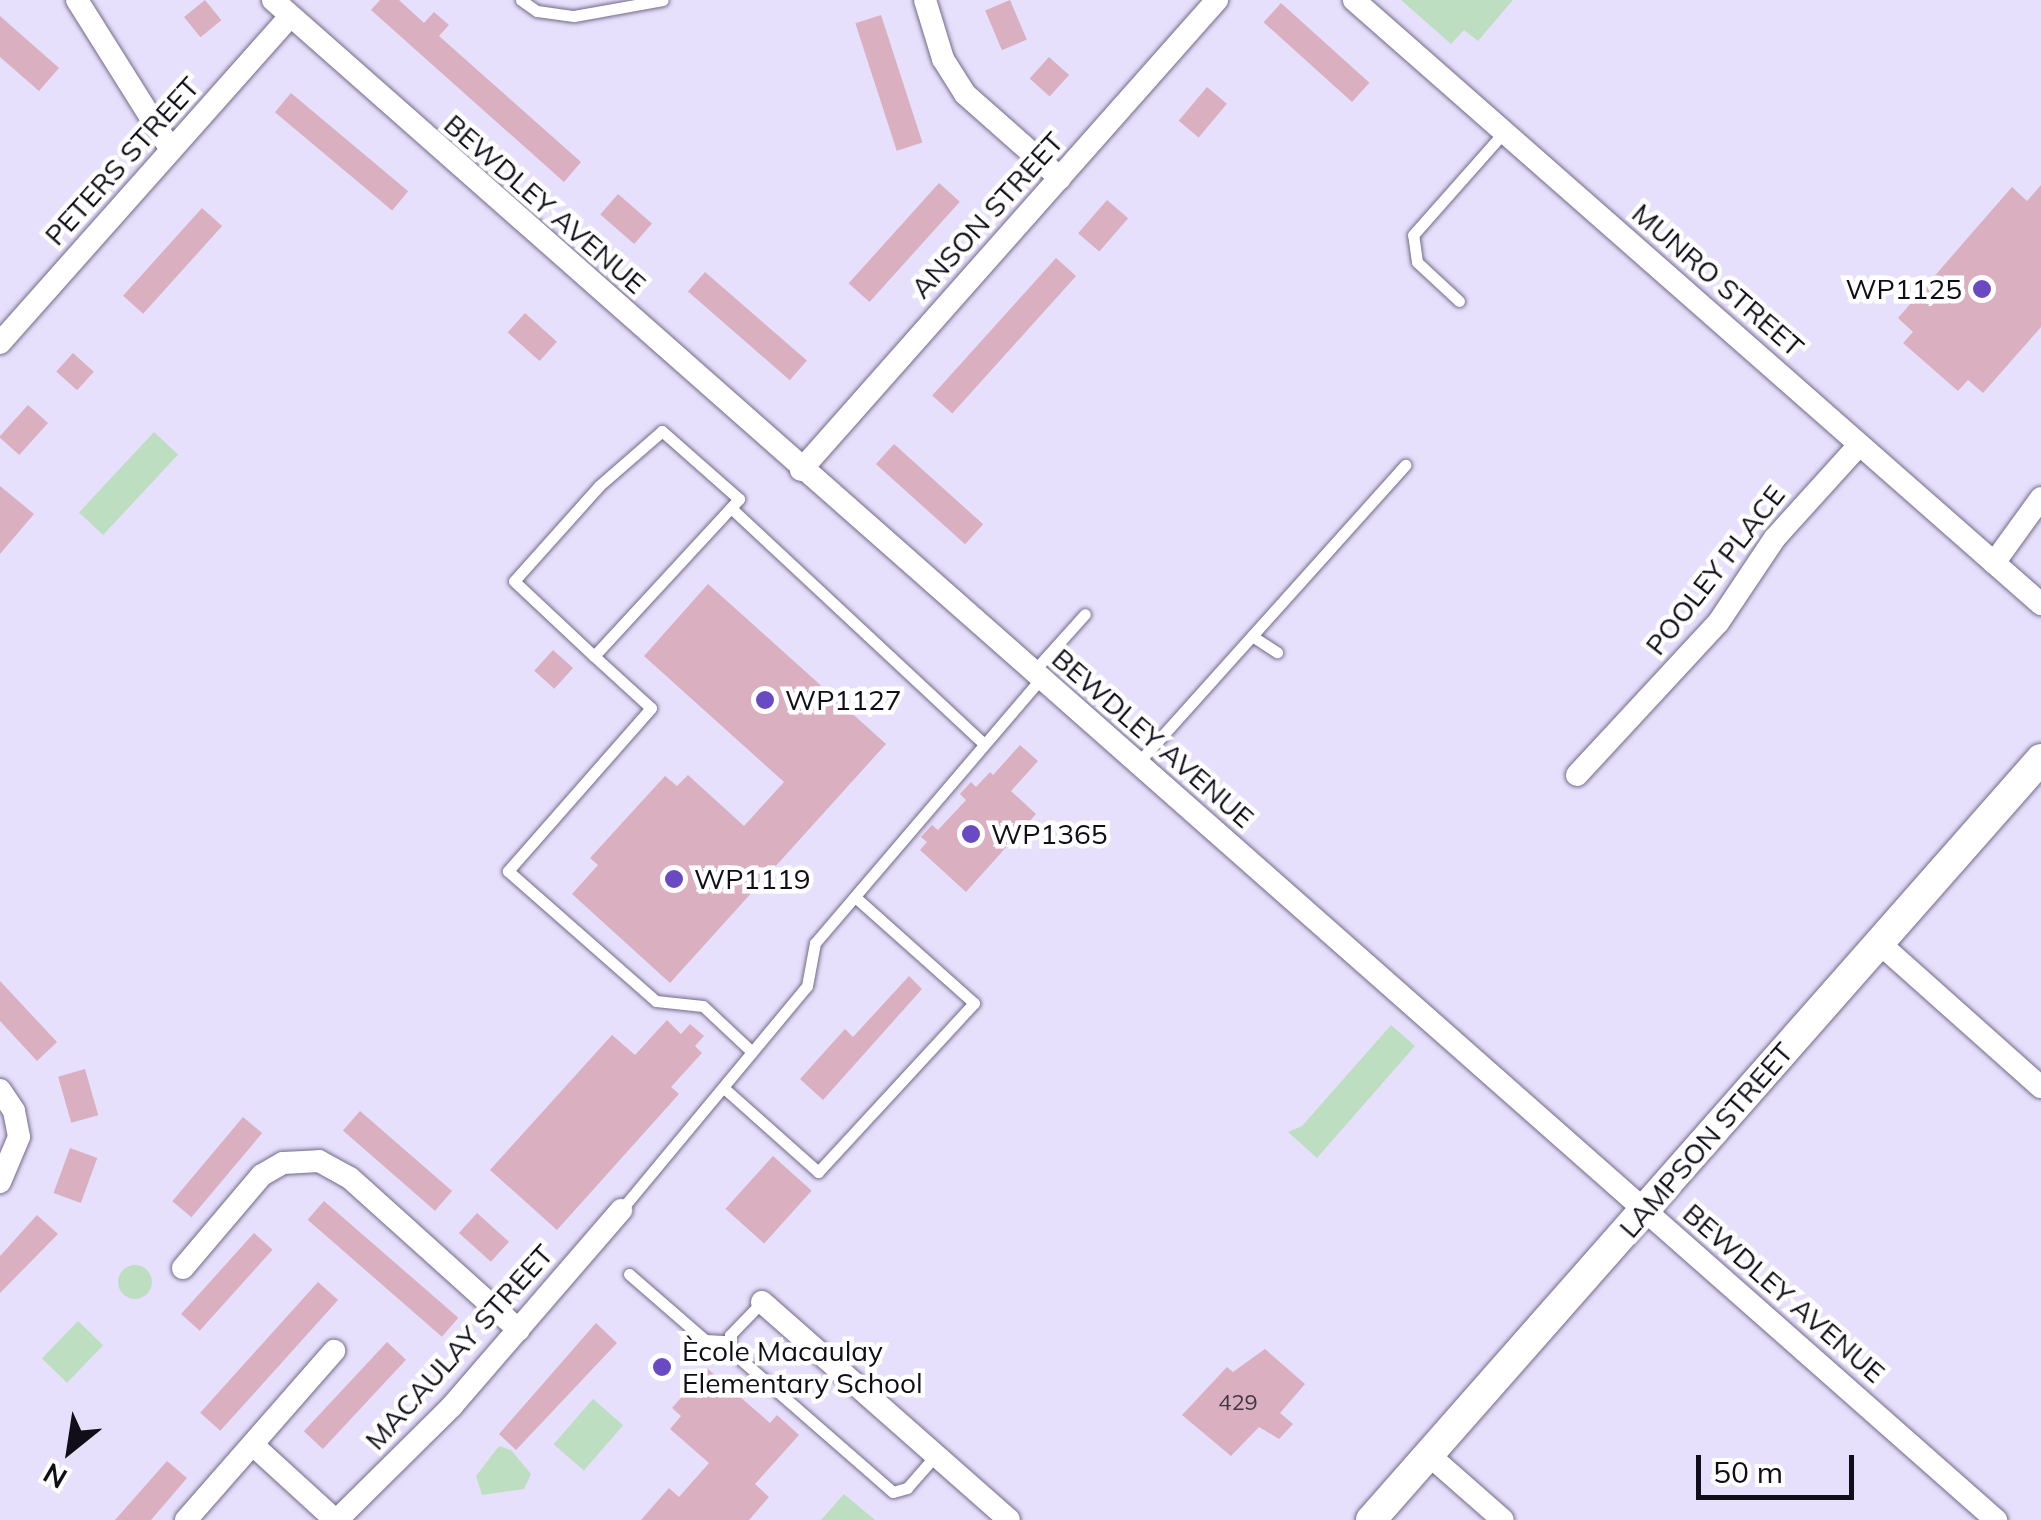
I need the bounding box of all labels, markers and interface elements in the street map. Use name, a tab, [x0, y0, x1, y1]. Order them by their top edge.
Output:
street label: PETERS STREET	[38, 70, 206, 252]
street label: BEWDLEY AVENUE	[437, 107, 653, 301]
street label: ANSON STREET	[904, 125, 1070, 305]
street label: MUNRO STREET	[1625, 196, 1811, 364]
place label: WP1125	[1845, 272, 1962, 306]
marker: WP1125	[1971, 278, 1993, 300]
street label: POOLEY PLACE	[1638, 479, 1792, 661]
street label: BEWDLEY AVENUE	[1045, 641, 1261, 835]
place label: WP1127	[785, 683, 902, 717]
marker: WP1127	[754, 689, 776, 711]
place label: WP1365	[991, 817, 1108, 851]
marker: WP1365	[960, 823, 982, 845]
place label: WP1119	[694, 862, 811, 896]
marker: WP1119	[663, 868, 685, 890]
street label: LAMPSON STREET	[1612, 1036, 1800, 1244]
street label: BEWDLEY AVENUE	[1676, 1196, 1892, 1390]
street label: MACAULAY STREET	[358, 1238, 560, 1456]
place label: Ècole Macaulay Elementary School	[682, 1334, 923, 1400]
marker: Ècole Macaulay Elementary School	[651, 1356, 673, 1378]
house number: 429	[1218, 1390, 1258, 1416]
north arrow	[20, 1400, 120, 1500]
scale bar	[1701, 1435, 1858, 1497]
text: 50 m	[1713, 1453, 1783, 1491]
text: N	[37, 1456, 73, 1497]

